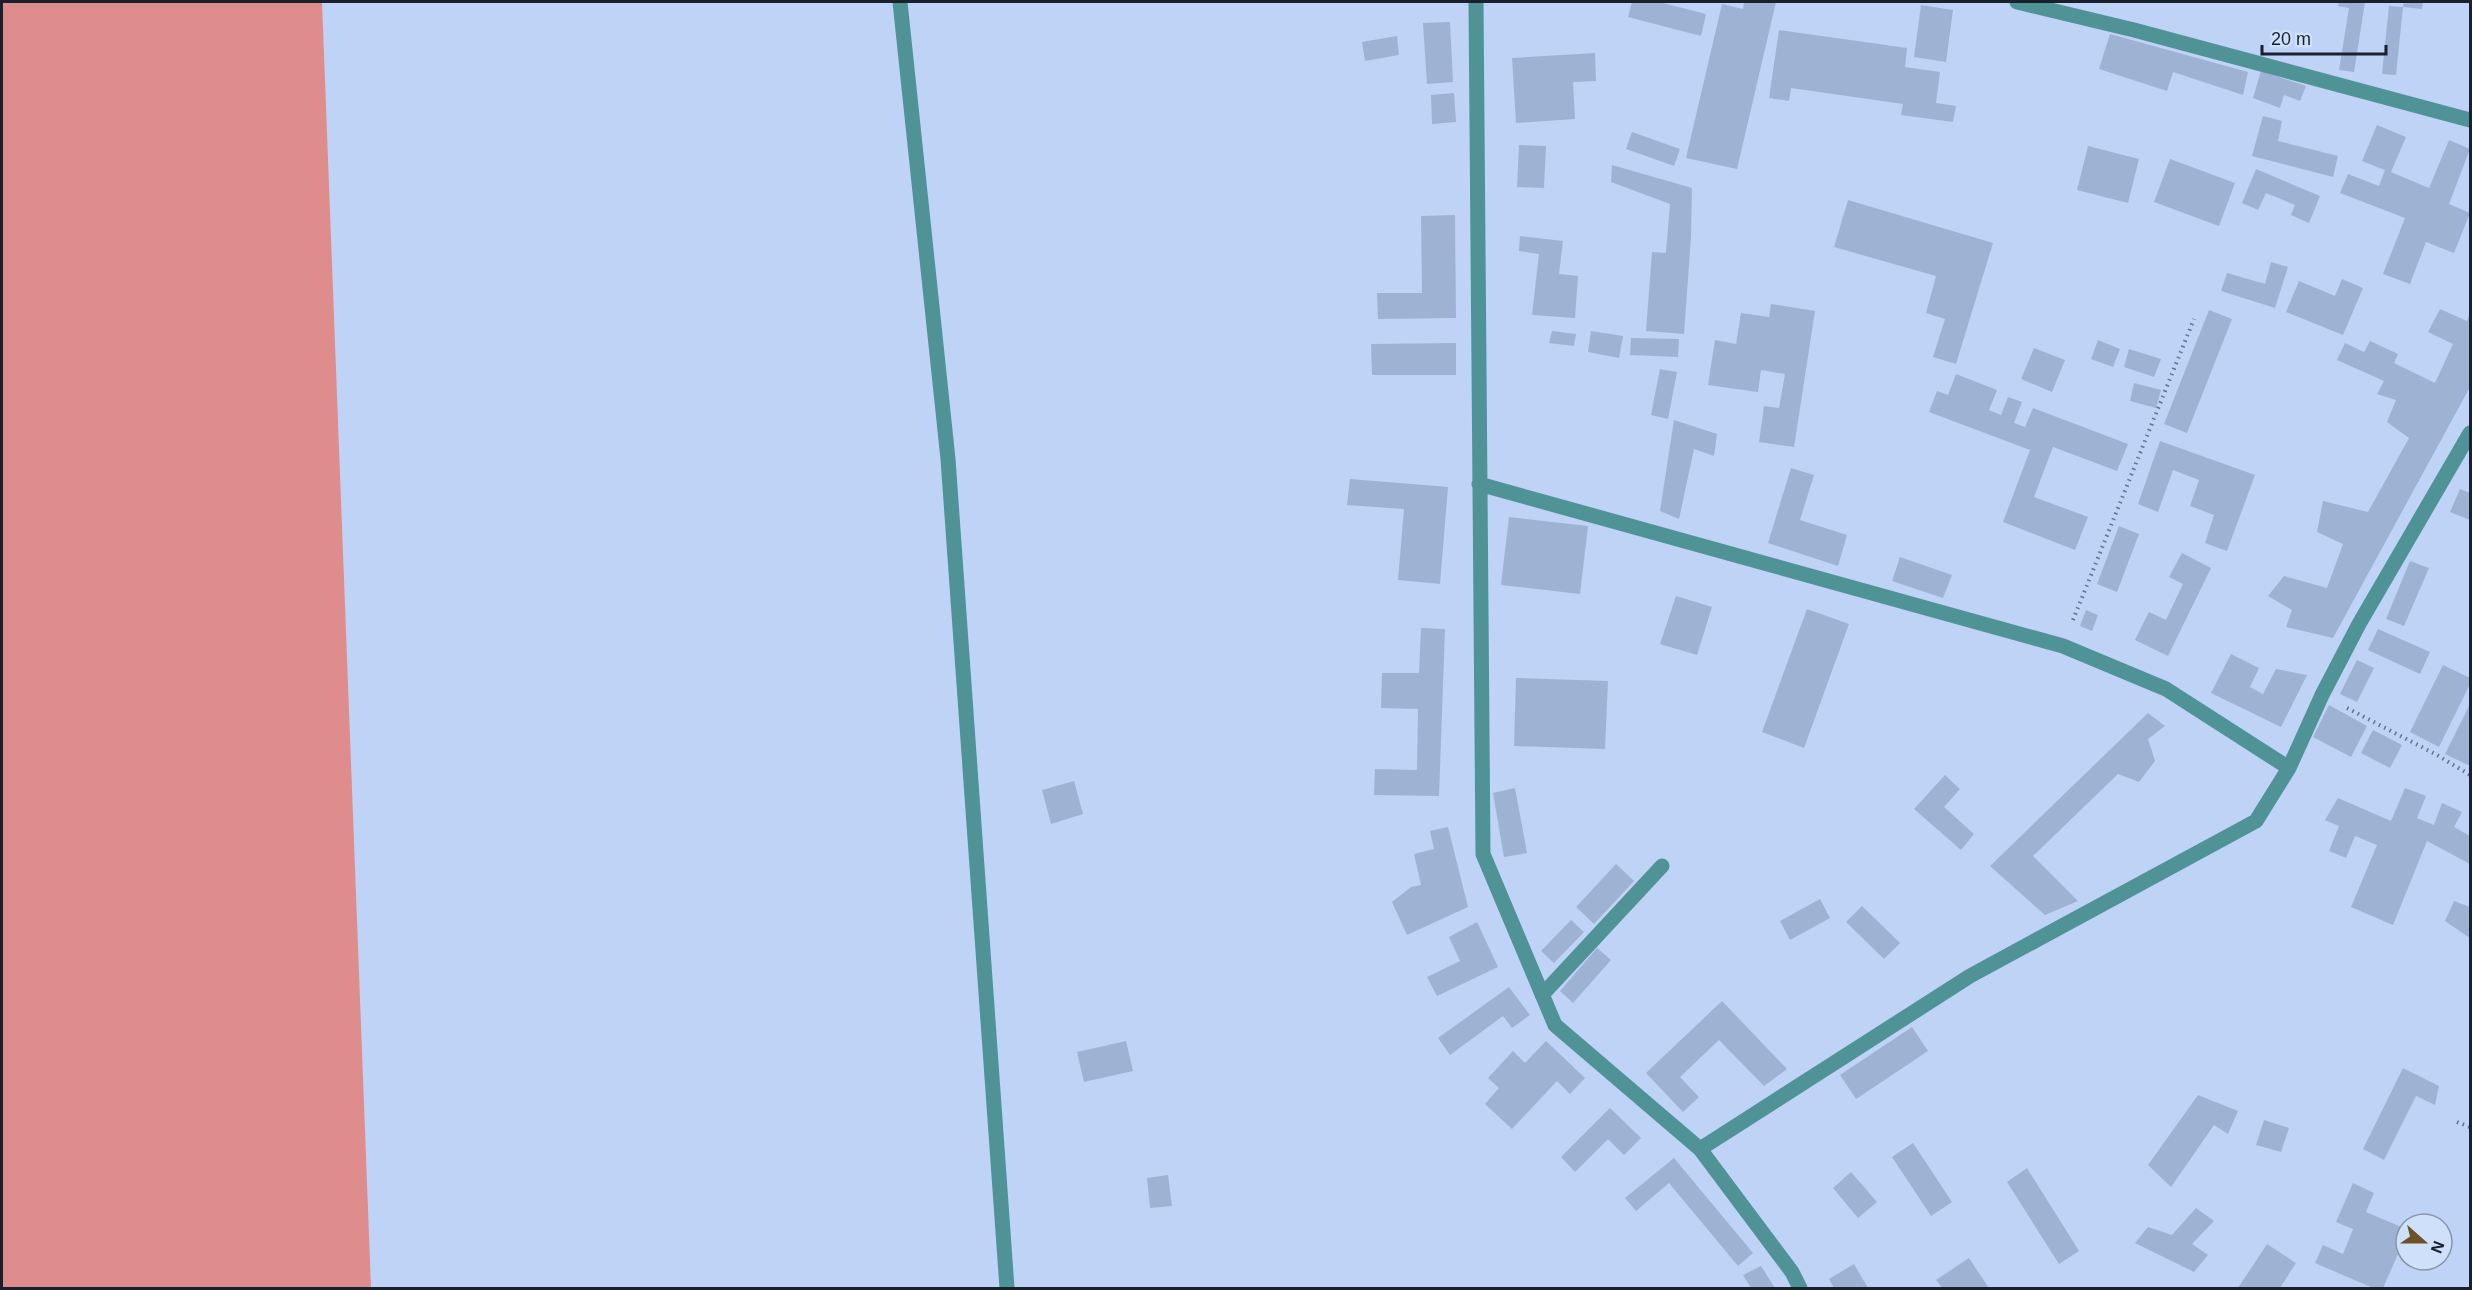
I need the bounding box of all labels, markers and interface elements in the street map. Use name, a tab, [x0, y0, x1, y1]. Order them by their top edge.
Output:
scale bar	[2262, 18, 2386, 56]
text: 20 m	[2271, 29, 2311, 49]
north arrow	[2394, 1212, 2454, 1272]
text: N	[2428, 1239, 2448, 1256]

